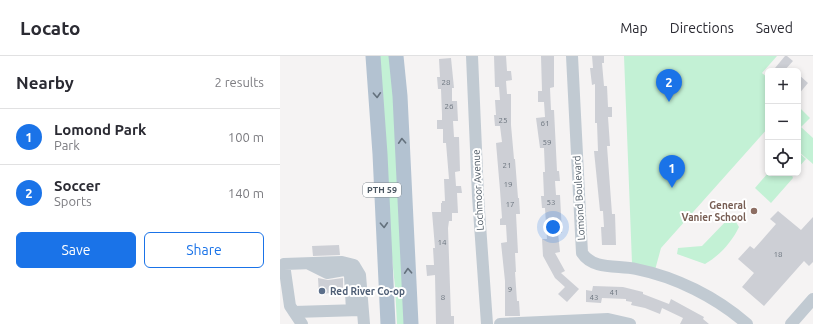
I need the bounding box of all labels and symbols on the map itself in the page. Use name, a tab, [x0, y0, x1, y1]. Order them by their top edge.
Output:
pin: 2	[656, 69, 682, 102]
house number: 28	[441, 78, 451, 87]
one-way arrow	[372, 92, 381, 98]
house number: 26	[444, 102, 454, 111]
house number: 25	[498, 116, 508, 125]
house number: 61	[540, 119, 550, 128]
one-way arrow	[398, 138, 406, 144]
house number: 59	[542, 138, 552, 147]
street label: Lochmoor Avenue	[470, 149, 486, 231]
street label: Lomond Boulevard	[571, 155, 587, 241]
pin: 1	[659, 155, 685, 188]
house number: 21	[502, 161, 512, 170]
house number: 19	[503, 180, 513, 189]
road number: PTH 59	[363, 183, 401, 197]
house number: 53	[546, 198, 556, 207]
house number: 17	[505, 200, 515, 209]
place label: General Vanier School	[682, 200, 746, 223]
marker: General Vanier School	[749, 206, 759, 216]
your location	[543, 217, 563, 237]
one-way arrow	[379, 222, 388, 228]
house number: 14	[437, 238, 447, 247]
house number: 18	[773, 250, 783, 259]
one-way arrow	[404, 268, 413, 274]
house number: 9	[508, 285, 512, 294]
marker: Red River Co-op	[317, 286, 327, 296]
place label: Red River Co-op	[330, 286, 405, 297]
house number: 41	[609, 288, 619, 297]
house number: 8	[441, 293, 446, 302]
house number: 43	[589, 293, 599, 302]

